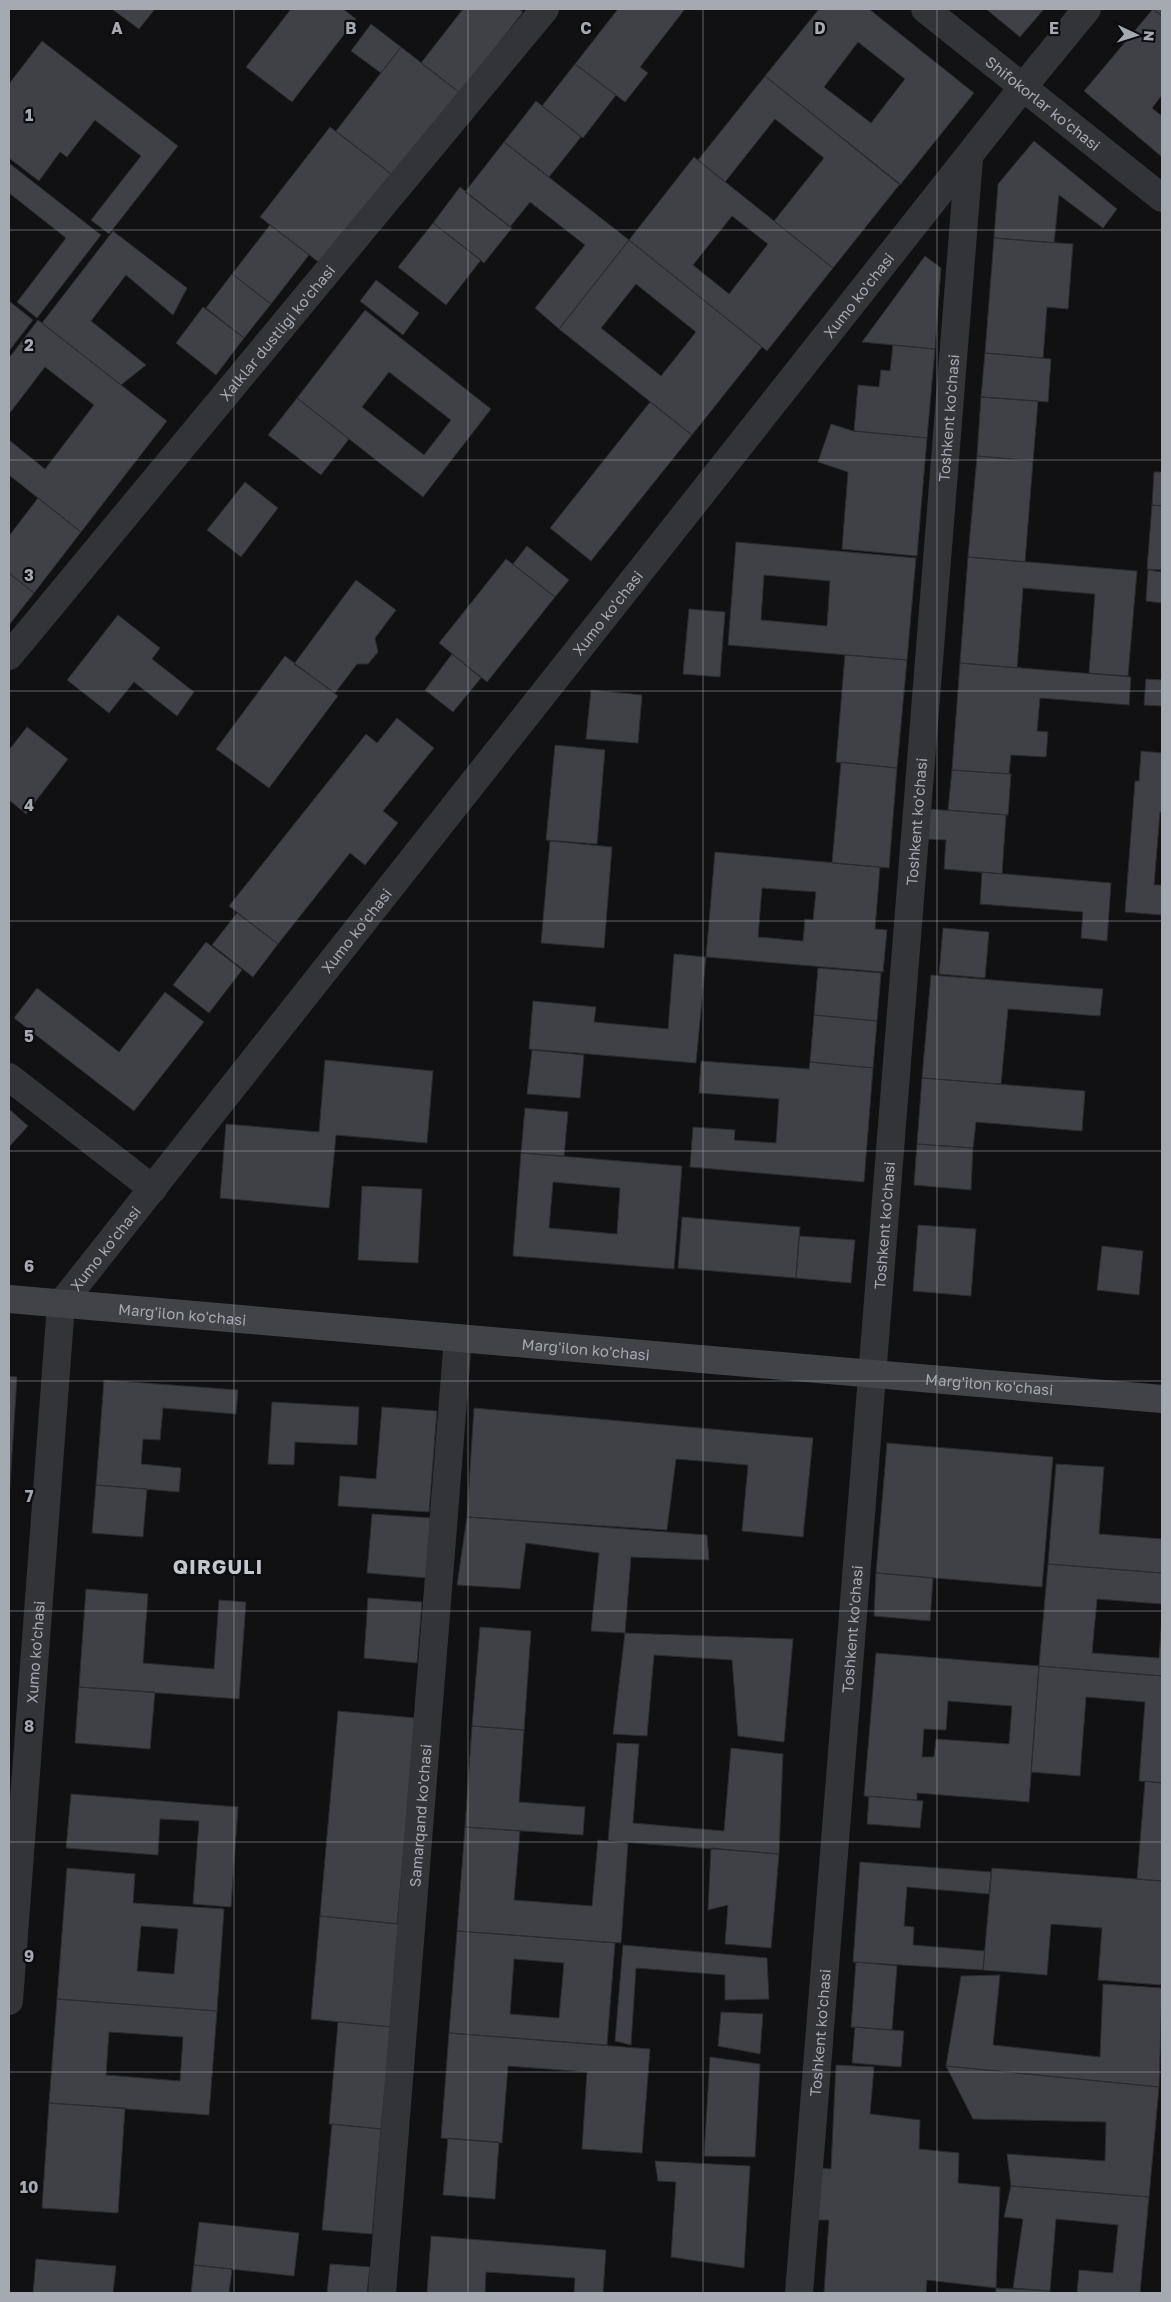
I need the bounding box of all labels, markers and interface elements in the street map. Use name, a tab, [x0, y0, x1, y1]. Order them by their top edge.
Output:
north arrow	[1111, 10, 1161, 60]
text: A	[111, 18, 123, 38]
text: B	[345, 18, 357, 38]
text: C	[580, 18, 592, 38]
text: D	[814, 18, 826, 38]
text: E	[1049, 18, 1059, 38]
text: N	[1141, 30, 1158, 42]
street label: Shifokorlar ko'chasi	[982, 52, 1104, 154]
text: 1	[25, 105, 33, 125]
street label: Xumo ko'chasi	[820, 249, 897, 341]
street label: Xalklar dustligi ko'chasi	[216, 261, 338, 404]
text: 2	[24, 335, 34, 355]
street label: Toshkent ko'chasi	[934, 353, 962, 482]
text: 3	[24, 565, 34, 585]
street label: Xumo ko'chasi	[568, 567, 646, 659]
street label: Toshkent ko'chasi	[902, 757, 930, 886]
text: 4	[24, 795, 34, 815]
street label: Xumo ko'chasi	[317, 885, 395, 976]
text: 5	[24, 1026, 34, 1046]
street label: Toshkent ko'chasi	[870, 1161, 898, 1290]
street label: Xumo ko'chasi	[66, 1202, 144, 1294]
text: 6	[24, 1256, 34, 1276]
street label: Marg'ilon ko'chasi	[118, 1300, 247, 1329]
street label: Marg'ilon ko'chasi	[521, 1335, 651, 1364]
street label: Marg'ilon ko'chasi	[925, 1370, 1054, 1399]
text: 7	[25, 1486, 34, 1506]
district label: QIRGULI	[173, 1554, 263, 1578]
street label: Toshkent ko'chasi	[838, 1565, 866, 1694]
street label: Xumo ko'chasi	[22, 1600, 48, 1704]
text: 8	[24, 1716, 34, 1736]
street label: Samarqand ko'chasi	[405, 1743, 435, 1888]
text: 9	[24, 1946, 34, 1966]
street label: Toshkent ko'chasi	[806, 1968, 834, 2097]
text: 10	[20, 2177, 38, 2197]

